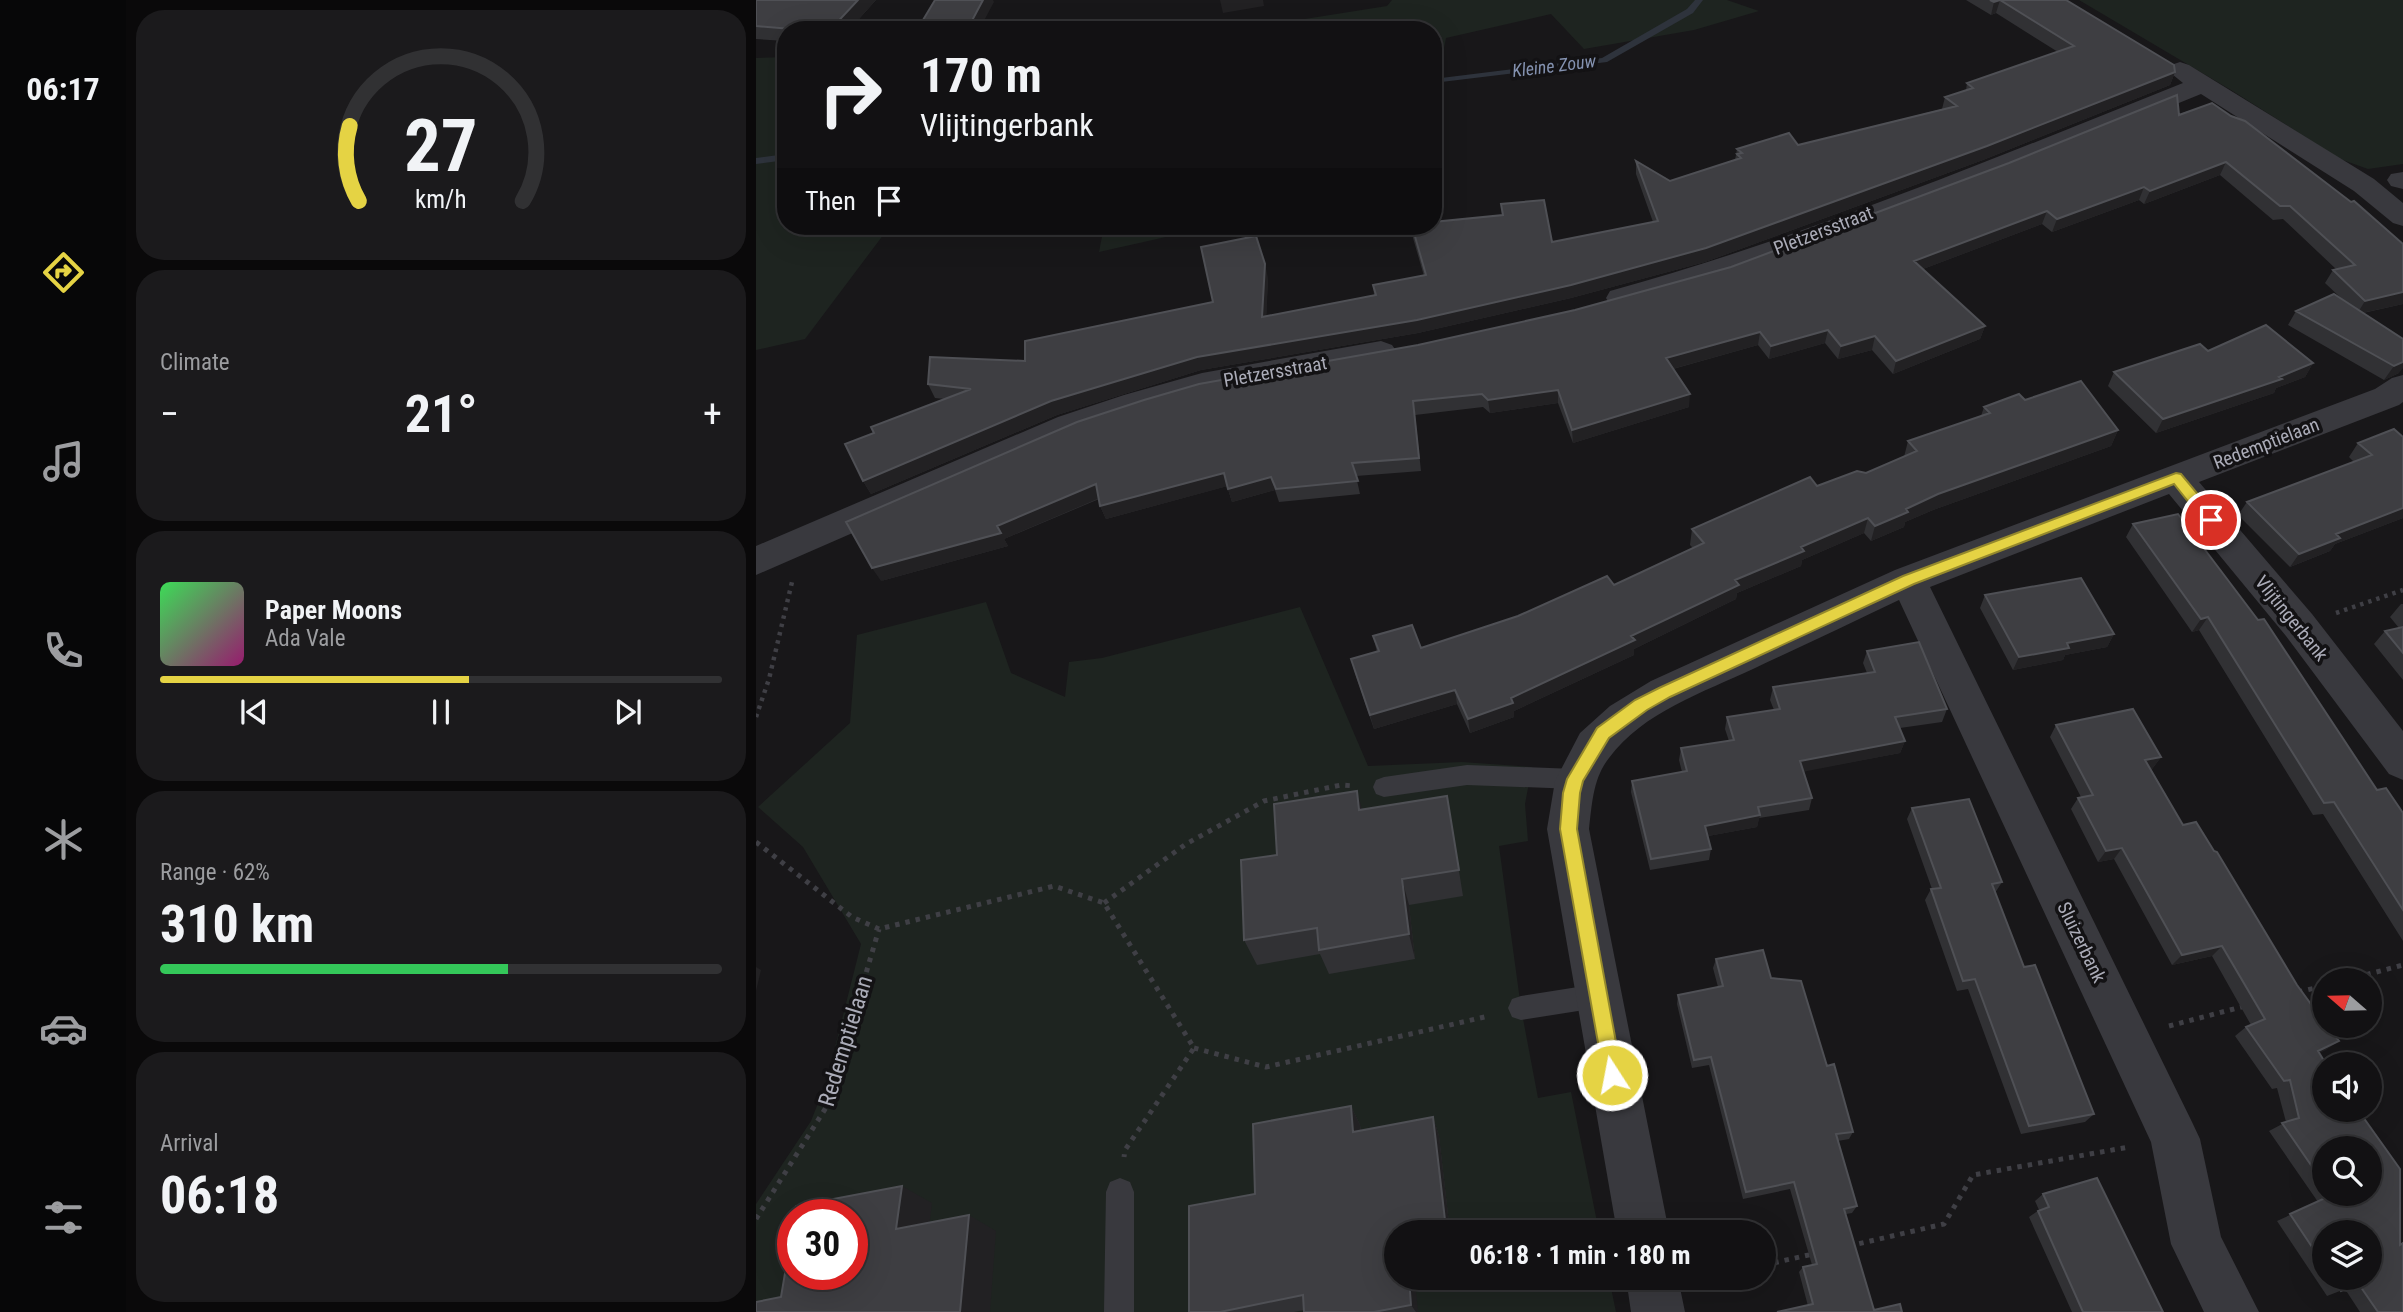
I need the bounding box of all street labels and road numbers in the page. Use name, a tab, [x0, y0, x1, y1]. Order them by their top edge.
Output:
street label: Pletzersstraat	[1770, 201, 1876, 260]
street label: Pletzersstraat	[1222, 351, 1329, 392]
street label: Redemptielaan	[2210, 413, 2322, 474]
street label: Vlijtingerbank	[2250, 571, 2333, 666]
street label: Sluizerbank	[2052, 898, 2111, 987]
street label: Redemptielaan	[813, 973, 878, 1110]

